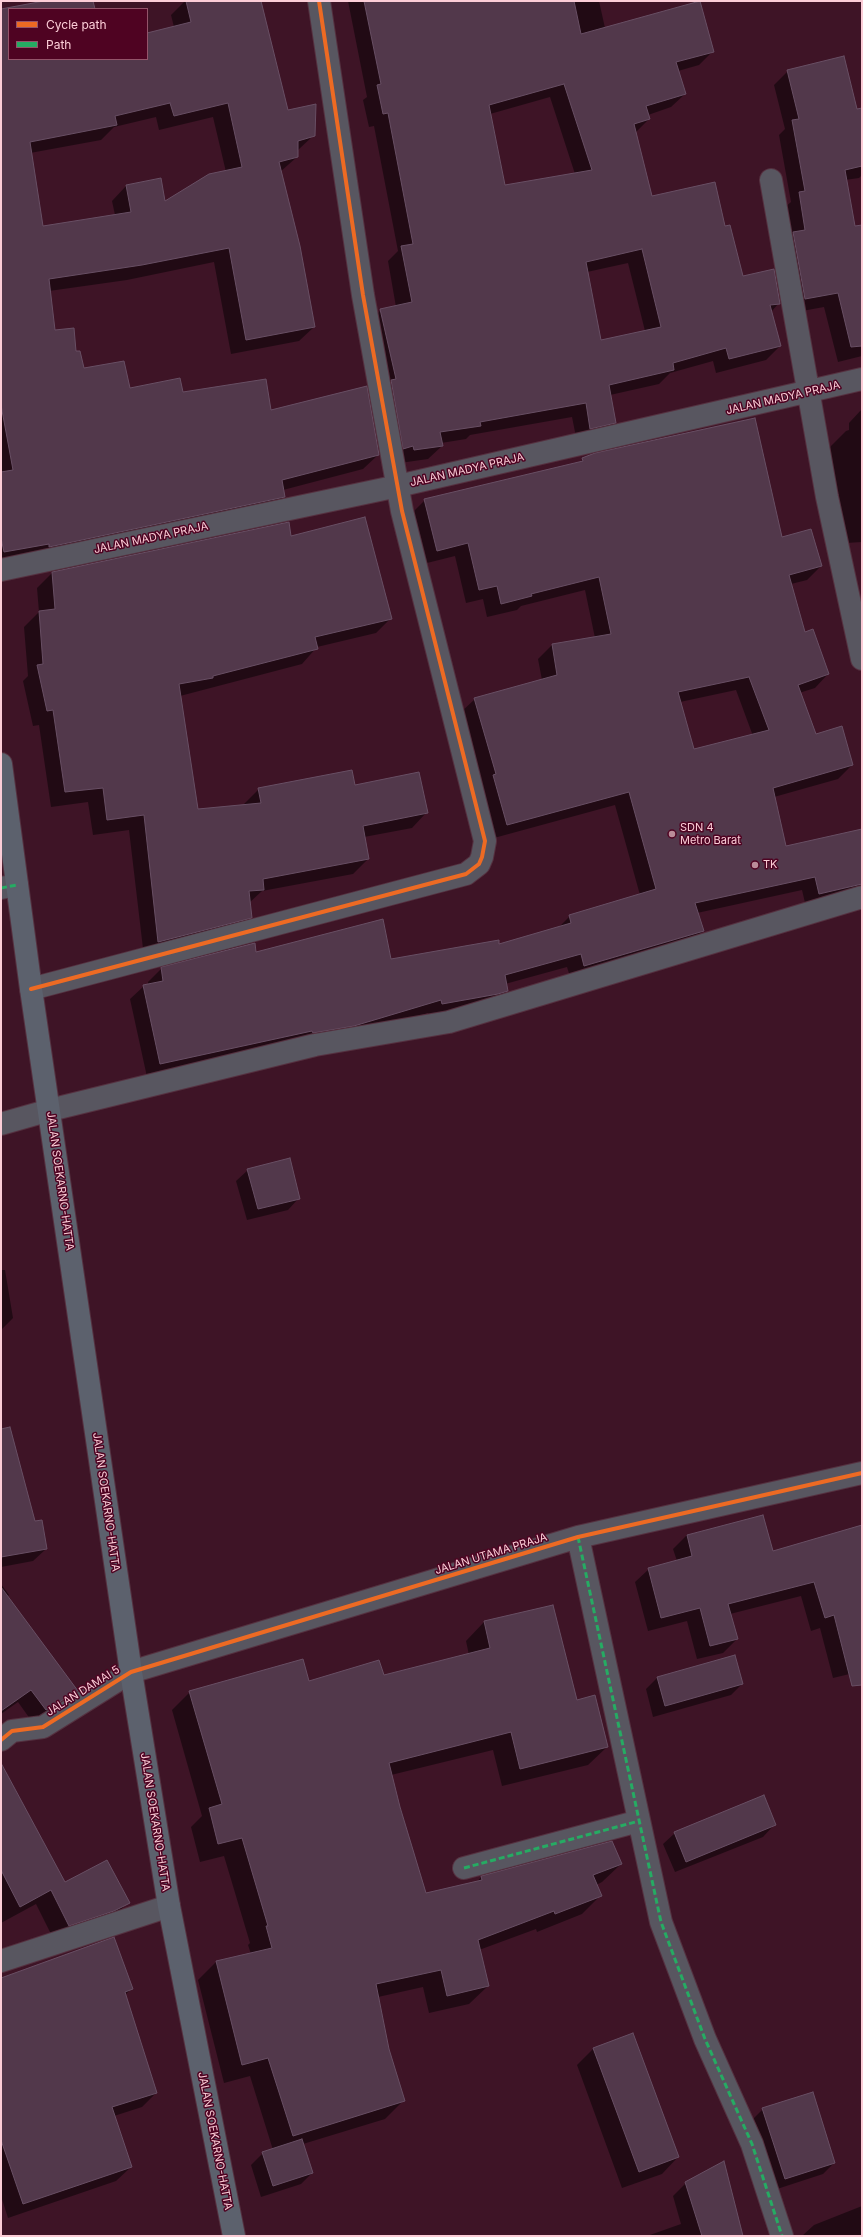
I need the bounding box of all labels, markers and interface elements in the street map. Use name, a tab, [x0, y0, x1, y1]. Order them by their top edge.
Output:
legend	[8, 8, 148, 60]
text: Cycle path	[46, 17, 107, 32]
text: Path	[46, 37, 71, 52]
street label: JALAN MADYA PRAJA	[725, 378, 841, 418]
street label: JALAN MADYA PRAJA	[409, 450, 525, 490]
street label: JALAN MADYA PRAJA	[93, 519, 209, 557]
place label: SDN 4 Metro Barat	[680, 821, 741, 847]
marker: SDN 4 Metro Barat	[667, 829, 677, 839]
place label: TK	[763, 858, 777, 872]
marker: TK	[750, 860, 760, 870]
street label: JALAN SOEKARNO-HATTA	[44, 1111, 76, 1251]
street label: JALAN SOEKARNO-HATTA	[90, 1432, 122, 1572]
street label: JALAN UTAMA PRAJA	[433, 1531, 549, 1577]
street label: JALAN DAMAI 5	[44, 1663, 122, 1719]
street label: JALAN SOEKARNO-HATTA	[137, 1752, 173, 1892]
street label: JALAN SOEKARNO-HATTA	[195, 2071, 235, 2211]

